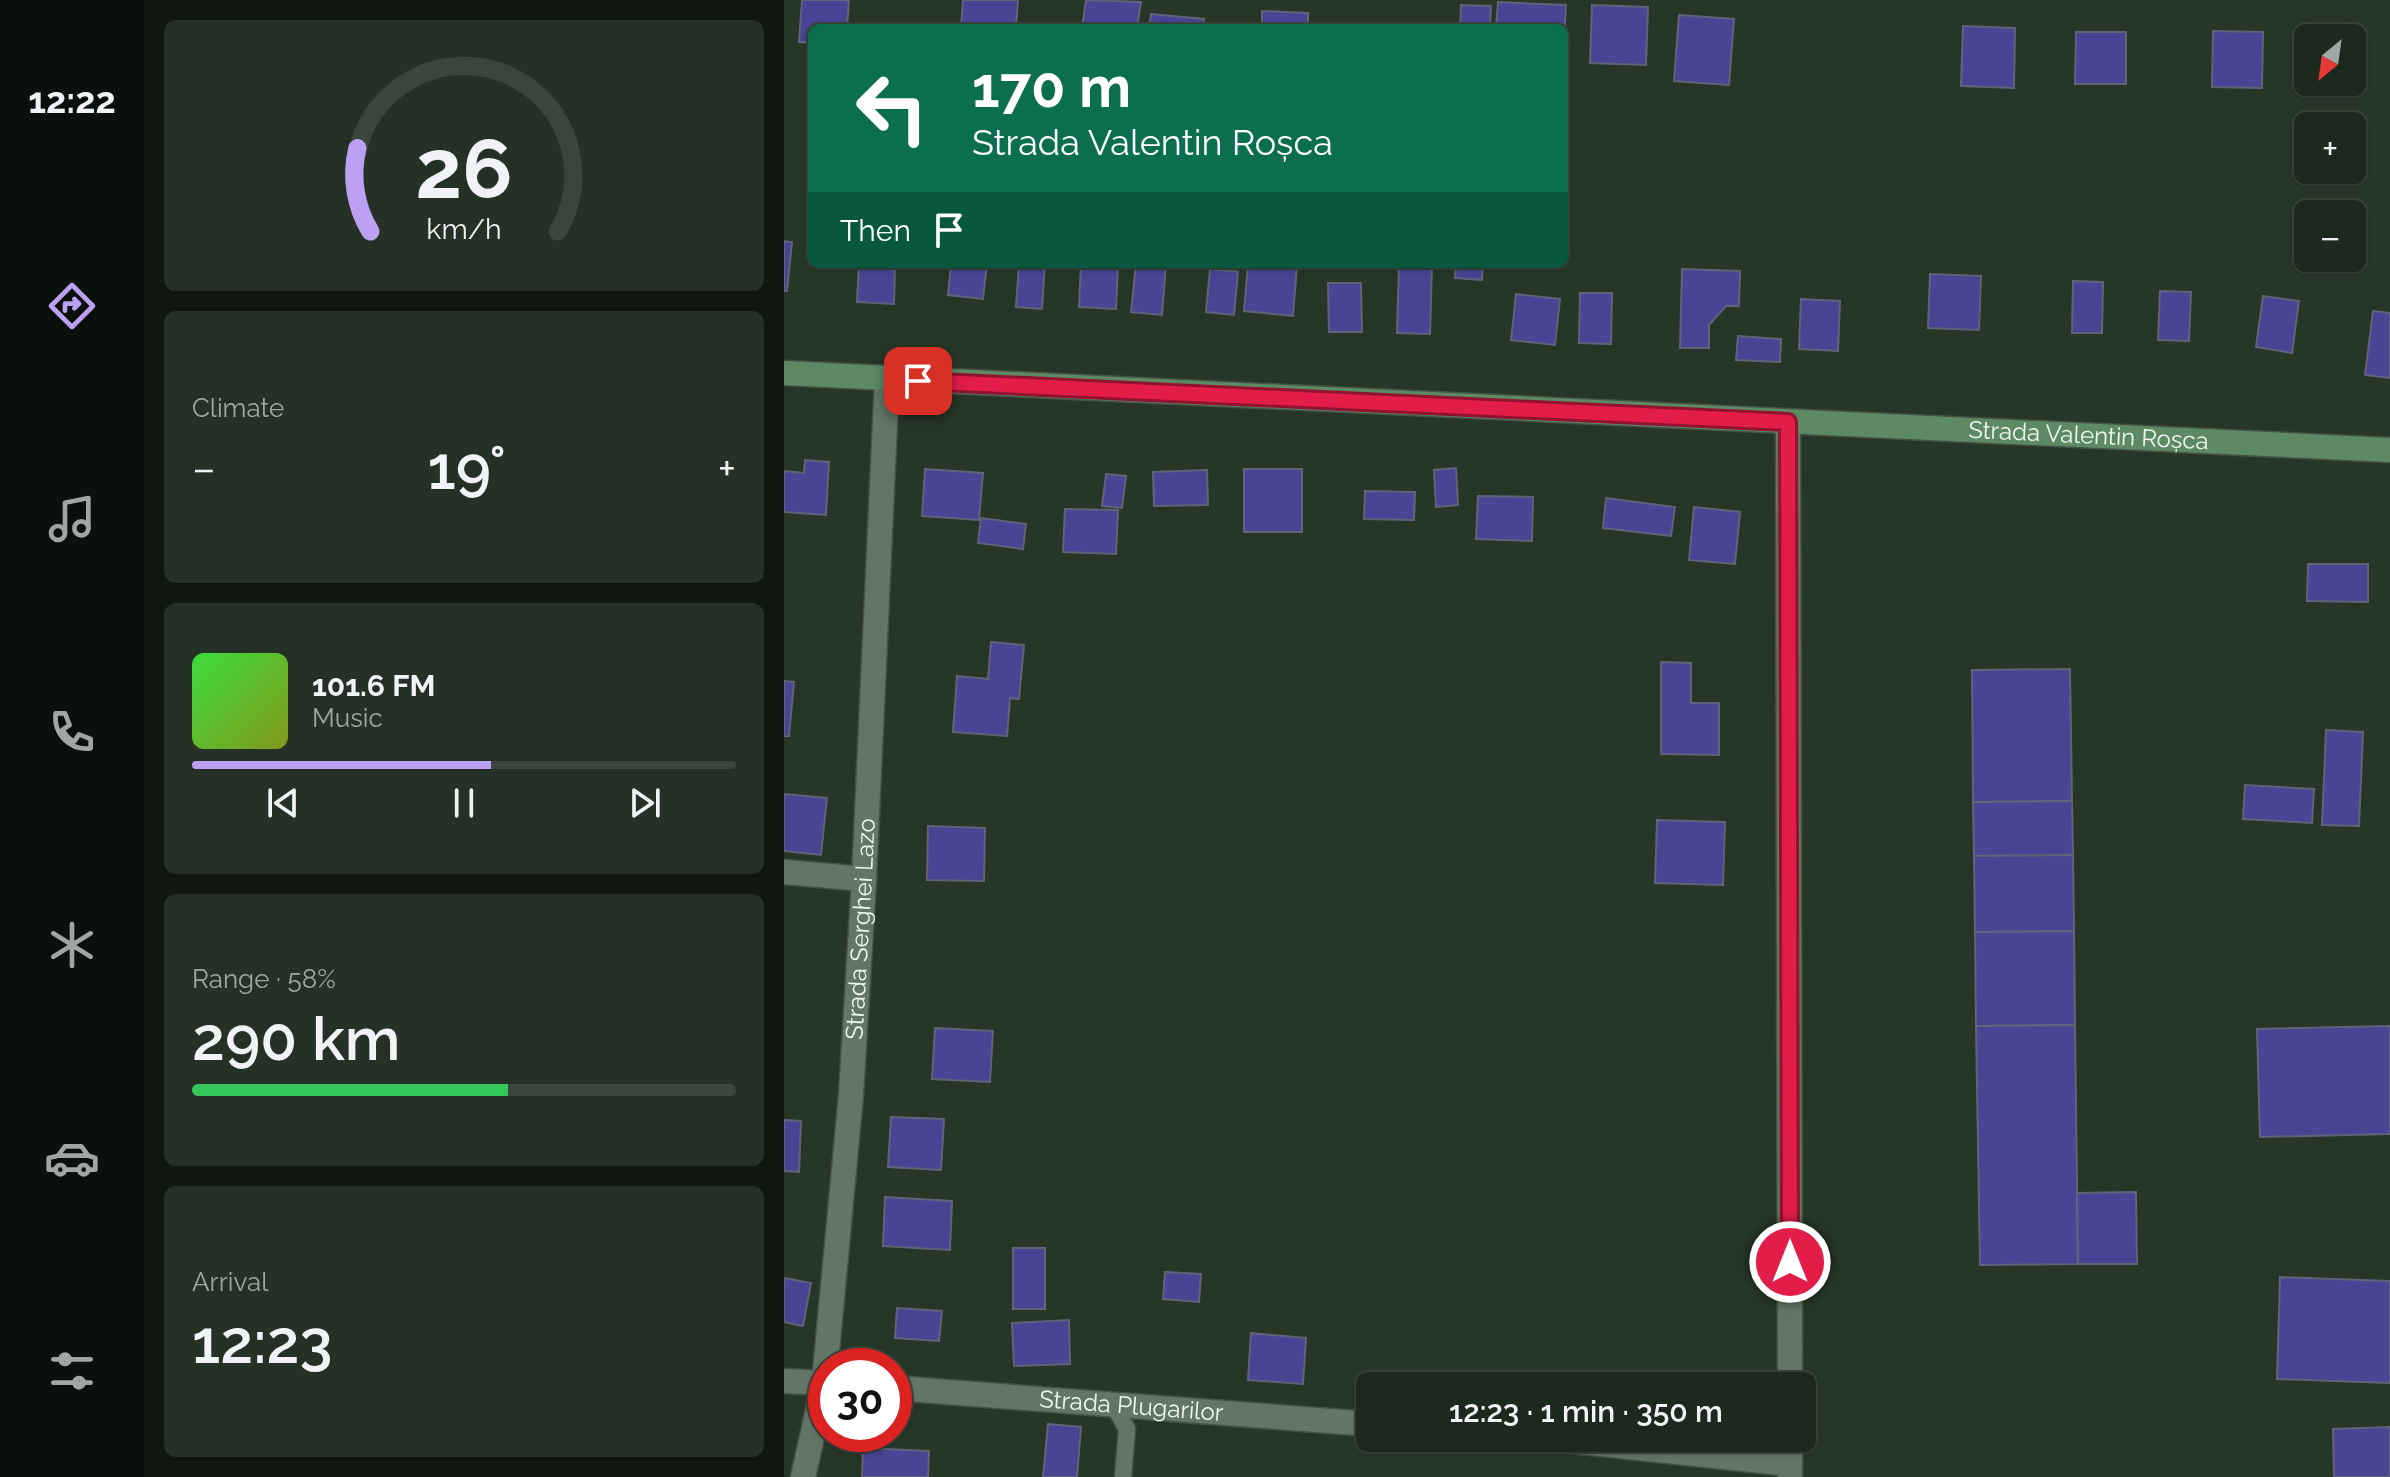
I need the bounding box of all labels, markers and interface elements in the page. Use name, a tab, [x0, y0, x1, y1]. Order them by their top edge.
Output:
north arrow	[2294, 24, 2366, 96]
map controls	[2294, 24, 2366, 272]
text: 170 m	[972, 54, 1131, 120]
icon: left	[840, 56, 944, 160]
text: 12:22	[28, 79, 116, 121]
button: +	[2294, 112, 2366, 184]
text: 26	[415, 119, 513, 216]
text: Strada Valentin Roșca	[972, 121, 1333, 163]
button: −	[2294, 200, 2366, 272]
icon: arrive	[927, 208, 971, 252]
text: km/h	[426, 212, 502, 246]
text: Then	[840, 213, 911, 248]
icon: directions	[44, 278, 100, 334]
pin	[884, 347, 952, 415]
icon: arrive	[896, 359, 940, 403]
text: Climate	[192, 393, 284, 423]
street label: Strada Valentin Roșca	[1968, 415, 2209, 455]
text: 19°	[427, 433, 506, 503]
text: −	[192, 443, 216, 494]
text: +	[718, 443, 736, 494]
icon: music	[44, 491, 100, 547]
text: 101.6 FM	[312, 668, 435, 703]
text: Music	[312, 703, 383, 733]
icon: phone	[44, 704, 100, 760]
icon: previous	[261, 781, 305, 825]
icon: pause	[442, 781, 486, 825]
icon: next	[623, 781, 667, 825]
street label: Strada Serghei Lazo	[839, 817, 881, 1041]
icon: climate	[44, 917, 100, 973]
text: Range · 58%	[192, 964, 336, 994]
text: 290 km	[192, 1004, 400, 1074]
icon: car	[44, 1130, 100, 1186]
position arrow	[1748, 1220, 1832, 1304]
text: Arrival	[192, 1267, 268, 1297]
text: 12:23	[192, 1307, 332, 1377]
icon: filters	[44, 1343, 100, 1399]
speed limit sign: 30	[808, 1348, 912, 1452]
street label: Strada Plugarilor	[1038, 1384, 1225, 1427]
text: 12:23 · 1 min · 350 m	[1449, 1394, 1723, 1429]

